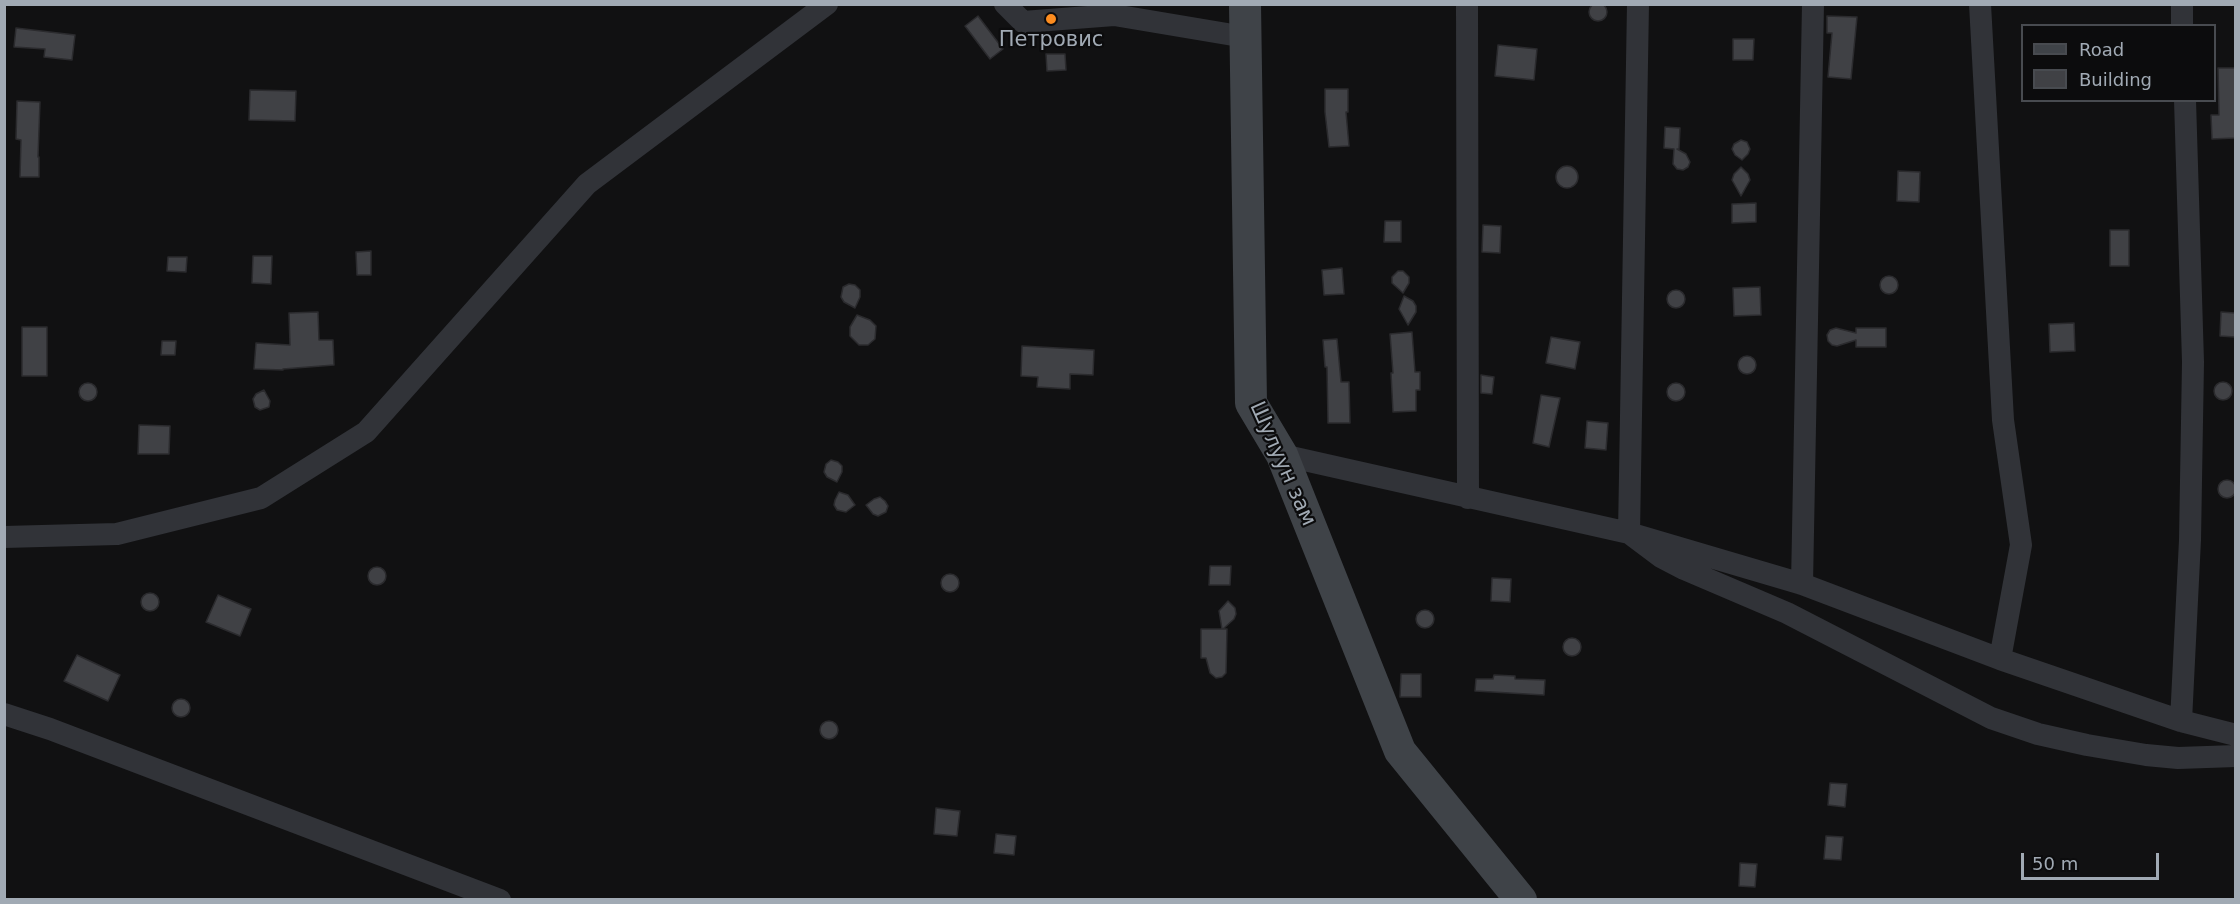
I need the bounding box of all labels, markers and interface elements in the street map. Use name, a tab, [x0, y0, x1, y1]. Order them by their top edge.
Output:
marker: Петровис	[1044, 12, 1058, 26]
legend	[2021, 24, 2216, 102]
place label: Петровис	[999, 28, 1103, 54]
text: Road	[2079, 39, 2124, 60]
text: Building	[2079, 69, 2152, 90]
street label: Шулуун зам	[1243, 398, 1321, 530]
scale bar	[2024, 841, 2162, 879]
text: 50 m	[2032, 853, 2078, 874]

